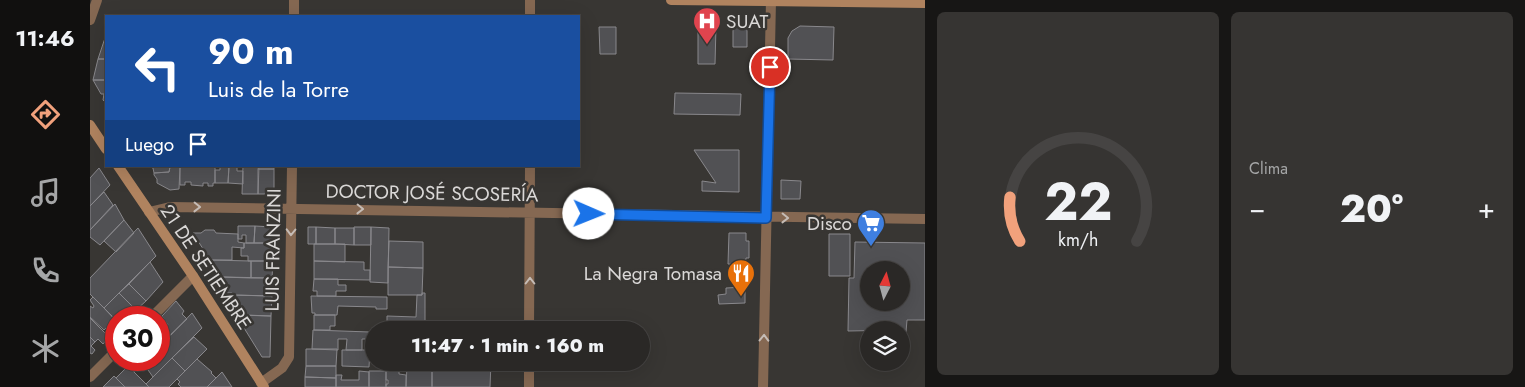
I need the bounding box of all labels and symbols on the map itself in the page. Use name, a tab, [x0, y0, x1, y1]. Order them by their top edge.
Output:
hospital icon: SUAT	[692, 6, 722, 45]
place label: SUAT	[726, 8, 769, 35]
pin	[749, 46, 791, 88]
street label: DOCTOR JOSÉ SCOSERÍA	[325, 178, 539, 208]
position arrow	[562, 187, 614, 239]
street label: LUIS FRANZINI	[258, 188, 288, 312]
street label: 21 DE SETIEMBRE	[154, 199, 258, 335]
one-way arrow	[194, 202, 201, 212]
one-way arrow	[356, 204, 364, 215]
supermarket icon: Disco	[856, 208, 886, 247]
place label: Disco	[807, 210, 852, 237]
one-way arrow	[781, 213, 789, 223]
one-way arrow	[286, 229, 296, 237]
restaurant icon: La Negra Tomasa	[726, 258, 756, 297]
place label: La Negra Tomasa	[584, 260, 722, 287]
north arrow	[860, 261, 910, 311]
one-way arrow	[525, 277, 535, 285]
speed limit sign: 30	[105, 306, 170, 371]
one-way arrow	[758, 334, 769, 342]

